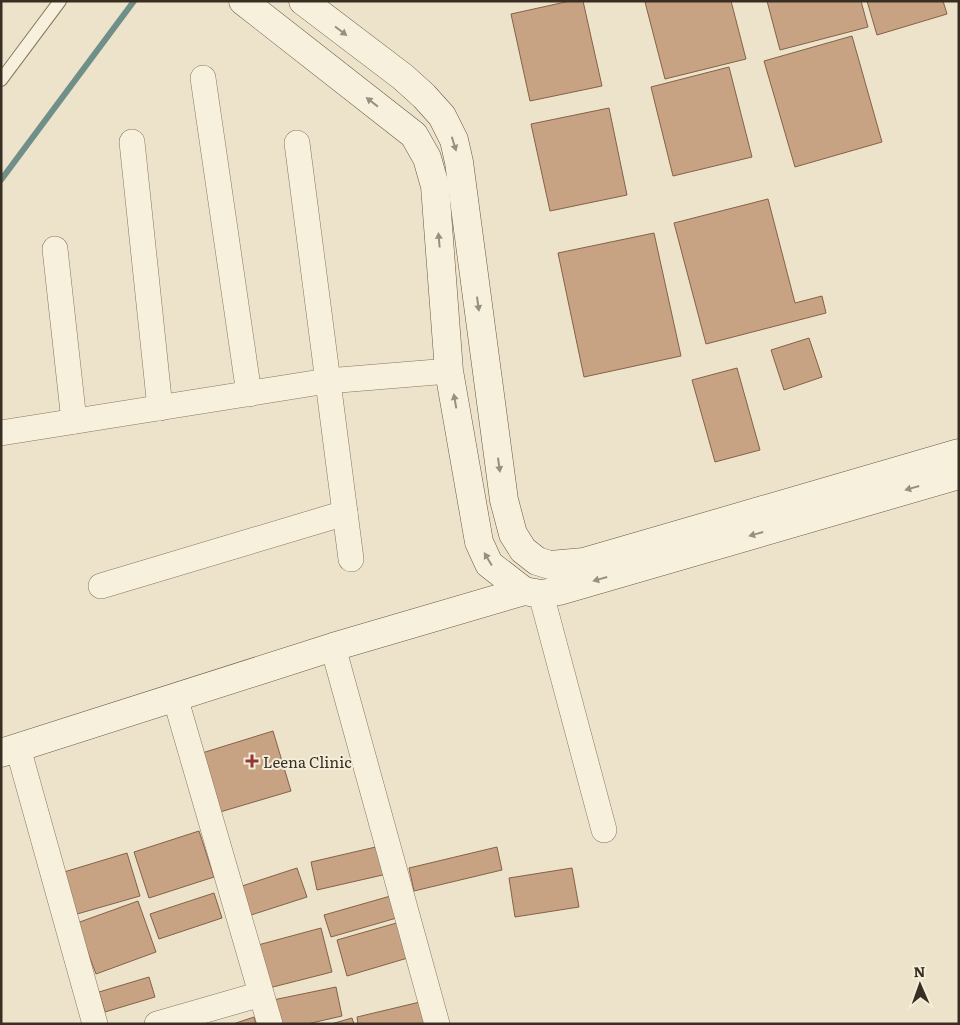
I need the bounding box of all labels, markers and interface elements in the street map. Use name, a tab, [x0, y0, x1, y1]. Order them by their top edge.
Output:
one-way arrow	[334, 25, 347, 36]
one-way arrow	[366, 97, 379, 108]
one-way arrow	[450, 136, 458, 151]
one-way arrow	[435, 231, 443, 247]
one-way arrow	[474, 297, 482, 313]
one-way arrow	[450, 393, 458, 409]
one-way arrow	[495, 458, 503, 474]
one-way arrow	[904, 485, 919, 493]
one-way arrow	[748, 530, 763, 538]
one-way arrow	[483, 553, 492, 566]
one-way arrow	[592, 576, 607, 584]
place label: Leena Clinic	[263, 750, 352, 773]
marker: Leena Clinic	[245, 754, 259, 768]
north arrow	[895, 960, 945, 1010]
text: N	[913, 961, 926, 981]

